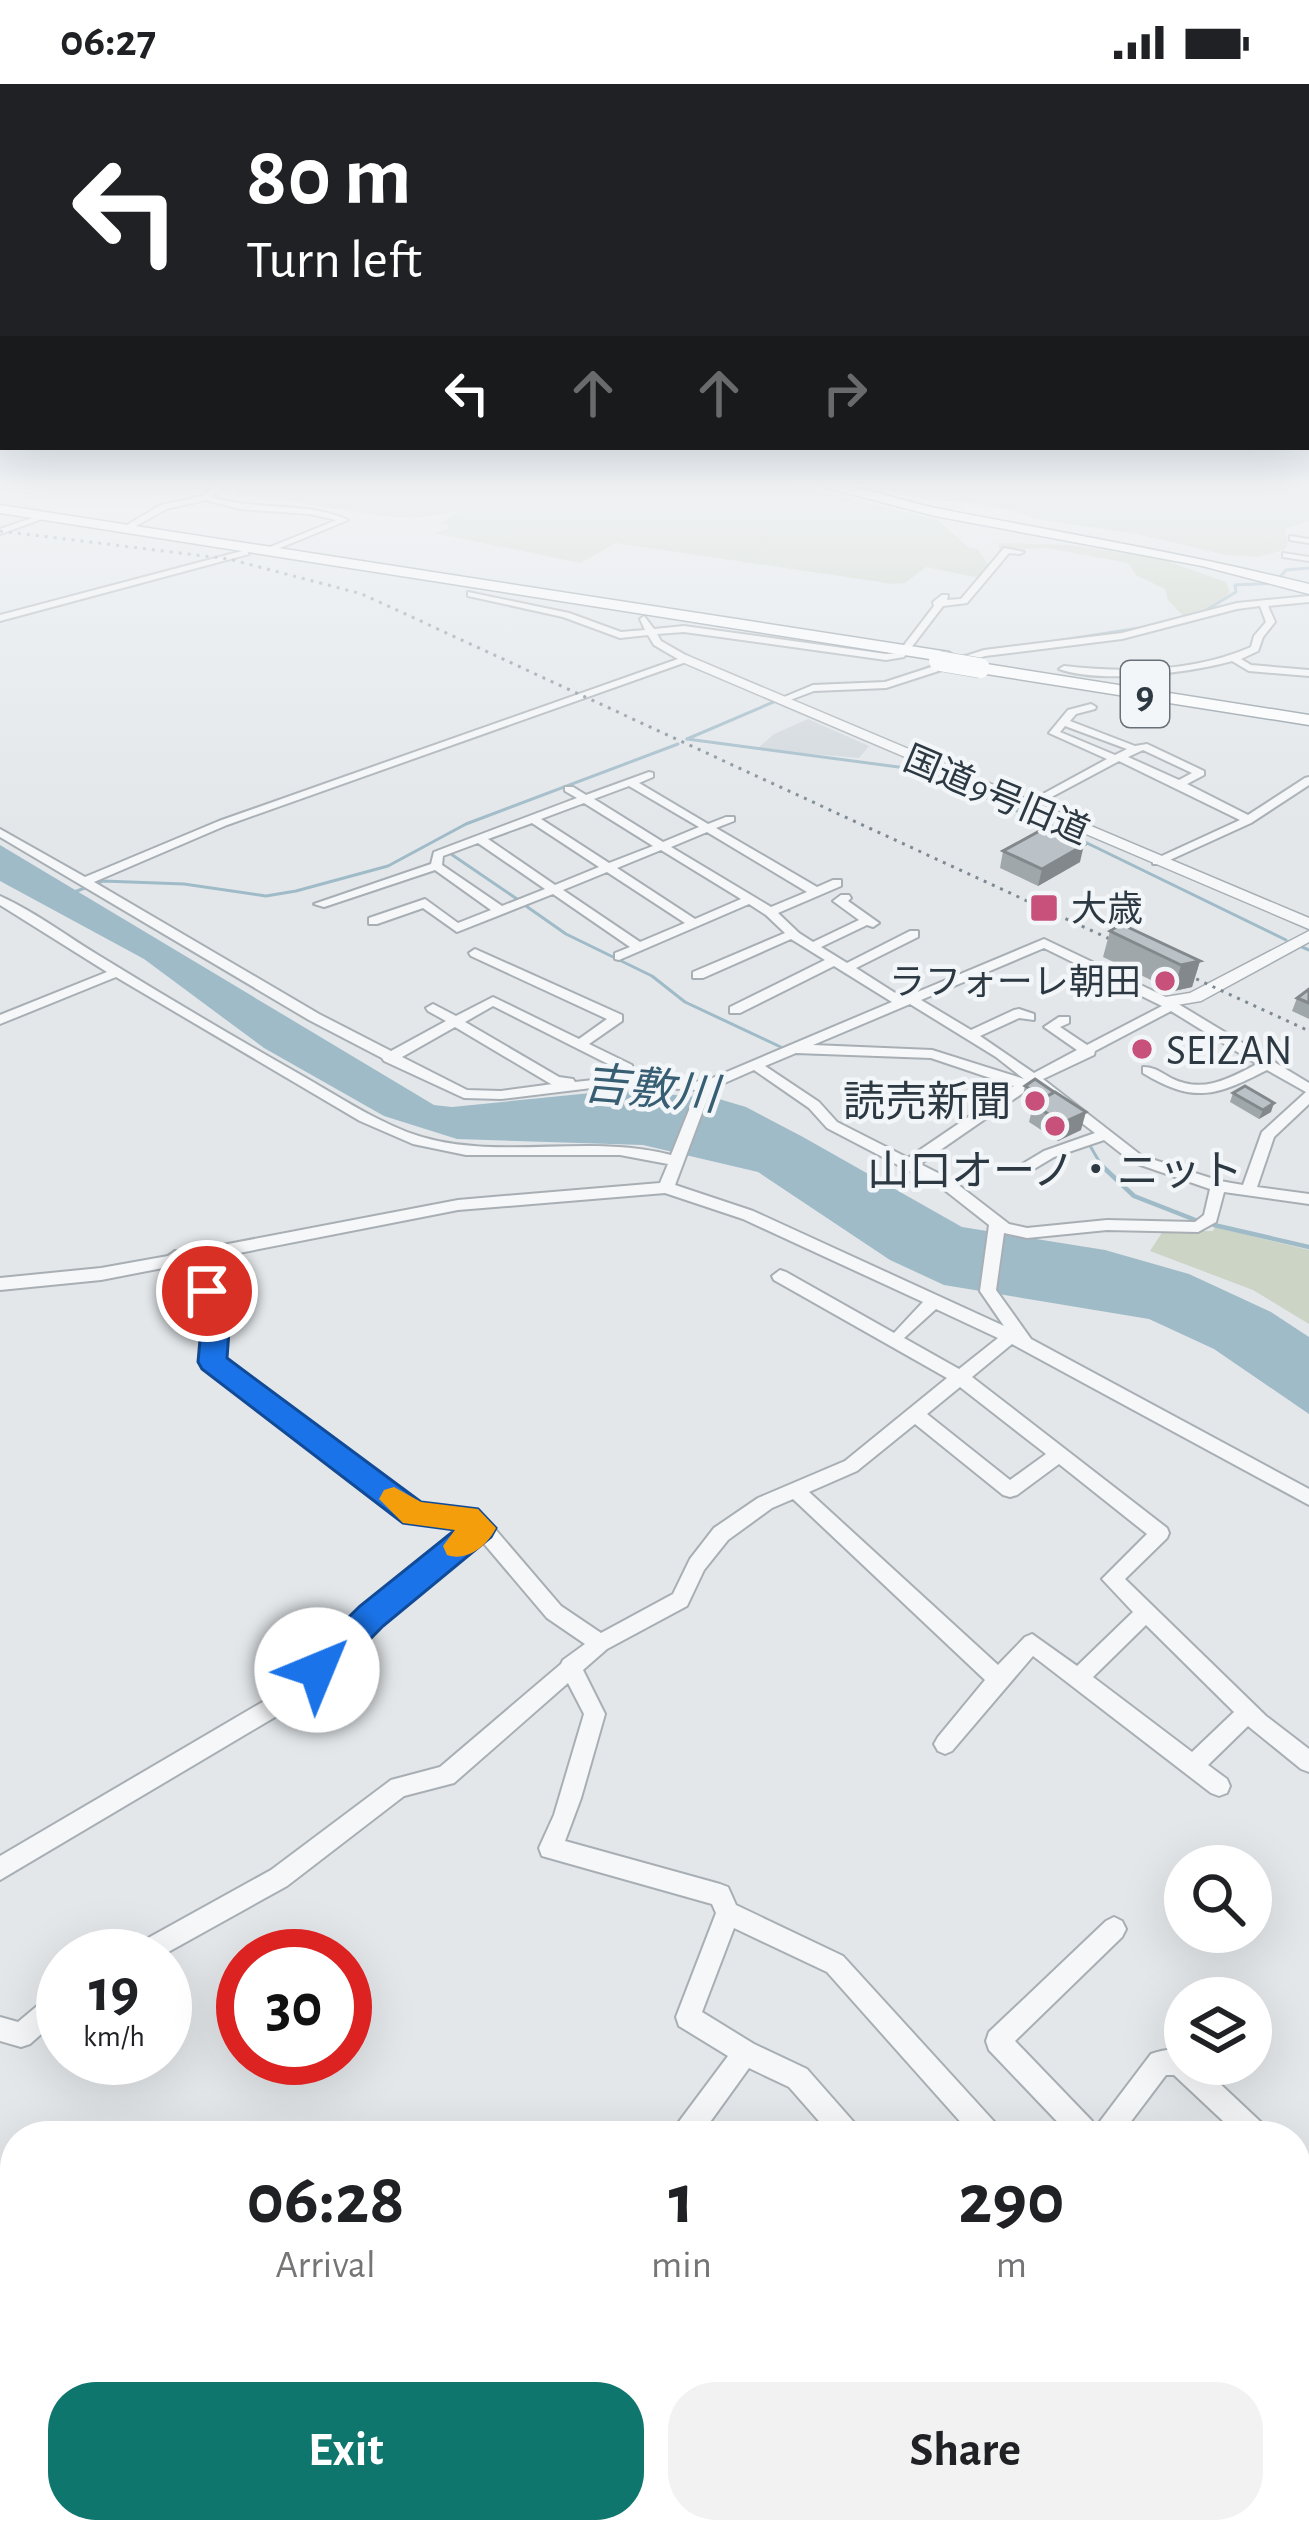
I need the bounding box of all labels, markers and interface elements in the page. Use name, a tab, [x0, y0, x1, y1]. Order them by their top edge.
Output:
text: 06:27	[60, 19, 156, 64]
icon: left	[48, 132, 204, 288]
text: 80 m	[246, 136, 412, 220]
text: Turn left	[246, 234, 422, 288]
icon: left	[434, 360, 500, 426]
icon: ahead	[560, 360, 626, 426]
icon: ahead	[686, 360, 752, 426]
icon: right	[812, 360, 878, 426]
road number: 9	[1121, 661, 1169, 727]
street label: 国道9号旧道	[899, 739, 1095, 851]
place label: 大歳	[1071, 890, 1143, 928]
marker: 大歳	[1028, 892, 1060, 924]
place label: ラフォーレ朝田	[889, 963, 1141, 1001]
marker: ラフォーレ朝田	[1152, 968, 1178, 994]
place label: SEIZAN	[1166, 1030, 1292, 1072]
marker: SEIZAN	[1129, 1036, 1155, 1062]
water label: 吉敷川	[582, 1059, 724, 1119]
place label: 読売新聞	[843, 1080, 1011, 1124]
marker: 読売新聞	[1022, 1088, 1048, 1114]
marker: 山口オーノ・ニット	[1042, 1113, 1068, 1139]
place label: 山口オーノ・ニット	[867, 1150, 1243, 1193]
pin	[156, 1240, 258, 1342]
icon: arrive	[174, 1258, 240, 1324]
position arrow	[254, 1607, 380, 1733]
map controls	[1164, 1845, 1272, 2085]
button: search	[1164, 1845, 1272, 1953]
speed limit sign: 30	[216, 1929, 372, 2085]
text: 19	[89, 1962, 139, 2022]
button: layers	[1164, 1977, 1272, 2085]
text: km/h	[83, 2022, 145, 2052]
text: 06:28	[246, 2164, 405, 2236]
text: 1	[669, 2164, 694, 2236]
text: 290	[958, 2164, 1065, 2236]
text: Arrival	[275, 2246, 376, 2285]
text: min	[651, 2246, 712, 2285]
text: m	[996, 2246, 1027, 2285]
button: Exit	[48, 2382, 644, 2520]
button: Share	[668, 2382, 1263, 2520]

